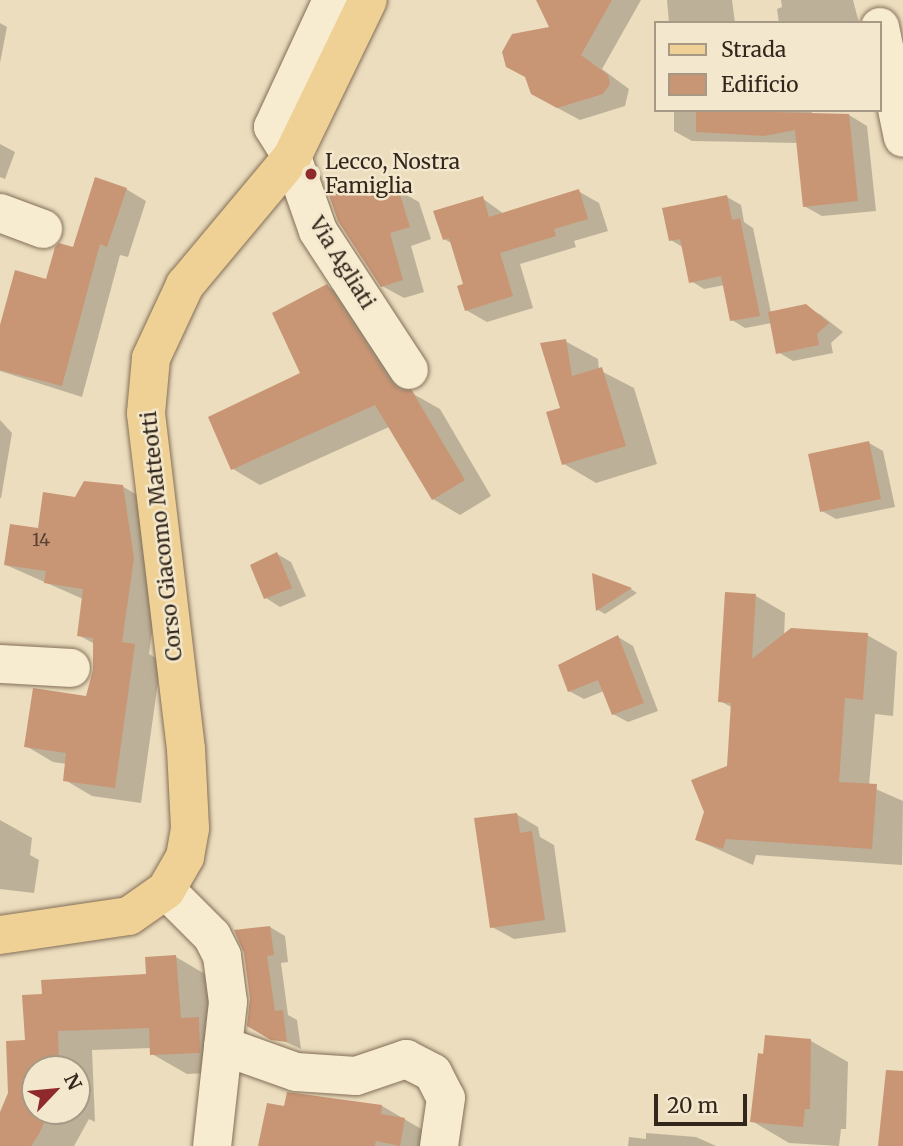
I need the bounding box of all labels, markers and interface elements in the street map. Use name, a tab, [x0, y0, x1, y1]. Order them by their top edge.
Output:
legend	[654, 21, 882, 112]
text: Strada	[721, 36, 786, 63]
text: Edificio	[721, 71, 798, 98]
place label: Lecco, Nostra Famiglia	[325, 149, 460, 199]
marker: Lecco, Nostra Famiglia	[303, 166, 319, 182]
street label: Via Agliati	[304, 212, 380, 314]
street label: Corso Giacomo Matteotti	[136, 410, 188, 662]
house number: 14	[32, 529, 50, 551]
north arrow	[21, 1055, 91, 1125]
text: N	[59, 1070, 87, 1094]
scale bar	[658, 1080, 751, 1124]
text: 20 m	[667, 1092, 718, 1119]

